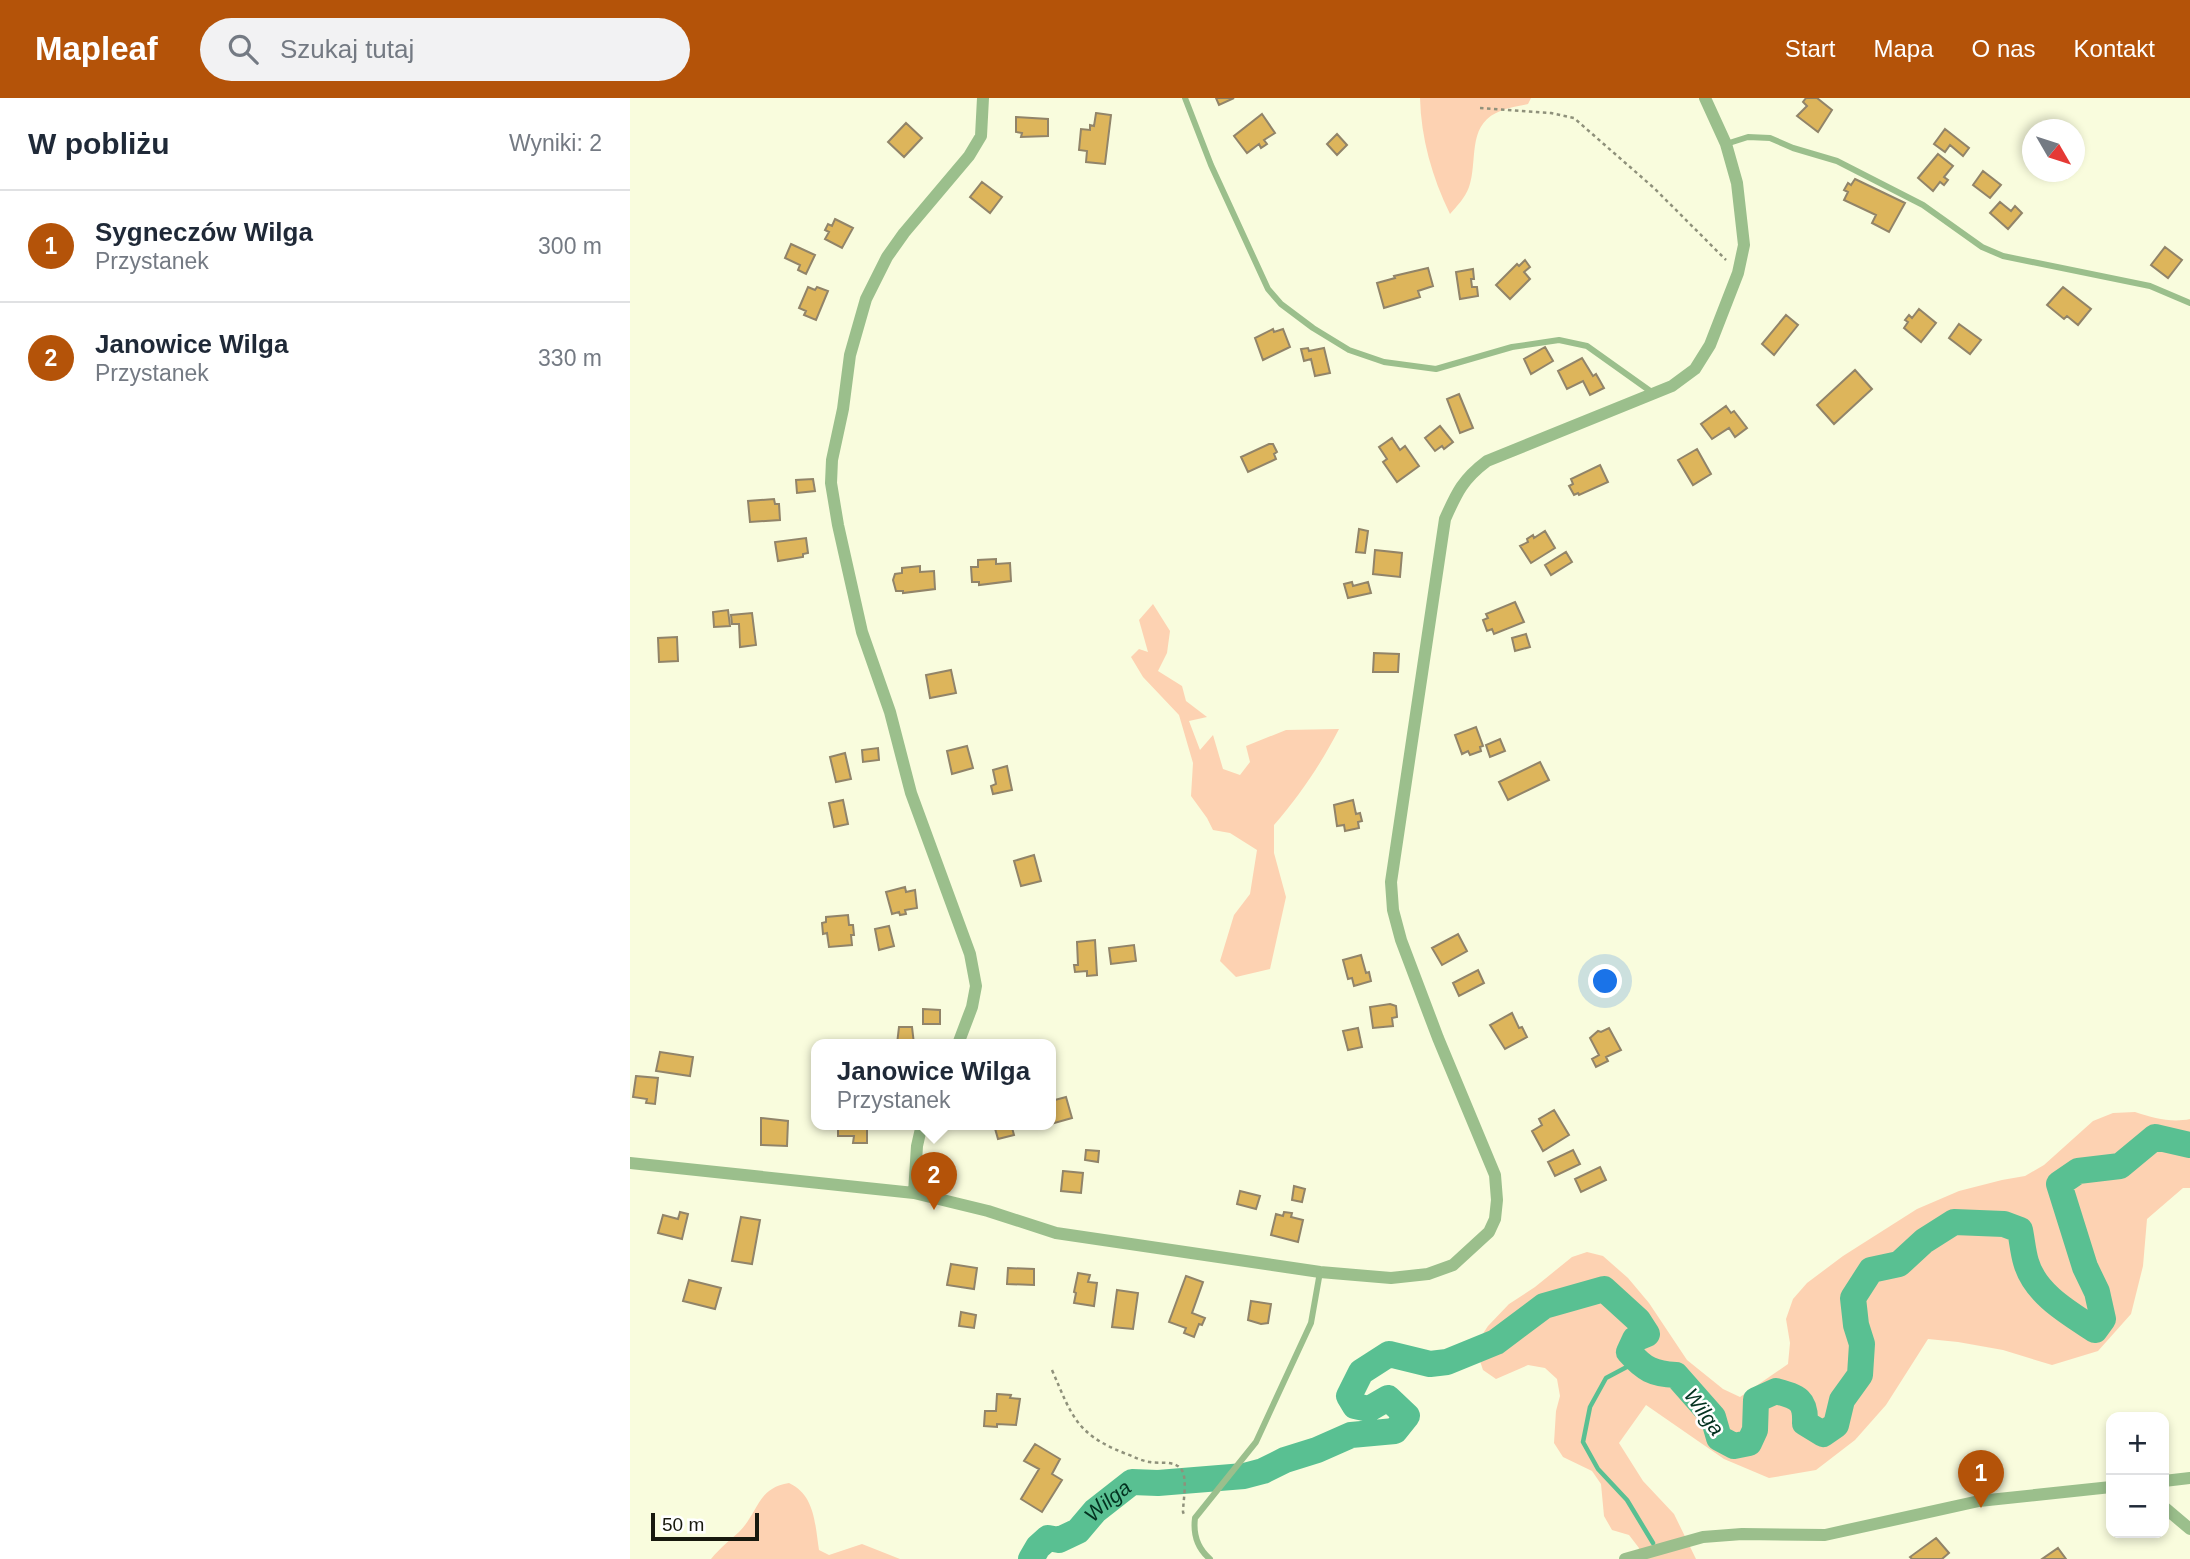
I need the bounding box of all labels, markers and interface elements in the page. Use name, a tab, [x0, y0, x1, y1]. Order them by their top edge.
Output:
search box	[200, 18, 690, 81]
text: Mapleaf	[35, 30, 158, 67]
icon: search	[224, 30, 262, 68]
text: Szukaj tutaj	[280, 34, 414, 64]
text: Start	[1785, 35, 1836, 62]
text: Mapa	[1874, 35, 1934, 62]
text: O nas	[1972, 35, 2036, 62]
text: Kontakt	[2074, 35, 2155, 62]
north arrow	[2022, 119, 2085, 182]
text: W pobliżu	[28, 127, 170, 160]
text: Wyniki: 2	[509, 130, 602, 156]
text: Sygneczów Wilga	[95, 217, 313, 247]
text: 1	[45, 233, 57, 259]
text: 300 m	[538, 233, 602, 259]
text: Przystanek	[95, 248, 209, 274]
text: Janowice Wilga	[95, 329, 288, 359]
text: 2	[45, 345, 57, 371]
text: 330 m	[538, 345, 602, 371]
text: Przystanek	[95, 360, 209, 386]
your location	[1588, 964, 1622, 998]
popup	[811, 1039, 1056, 1130]
text: Janowice Wilga	[837, 1056, 1030, 1086]
text: Przystanek	[837, 1087, 951, 1113]
pin: 2	[911, 1152, 957, 1210]
water label: Wilga	[1680, 1384, 1729, 1440]
map controls	[2106, 1412, 2169, 1538]
button: +	[2106, 1412, 2169, 1475]
pin: 1	[1958, 1450, 2004, 1508]
water label: Wilga	[1079, 1475, 1135, 1526]
button: −	[2106, 1475, 2169, 1538]
scale bar	[651, 1510, 760, 1542]
text: 50 m	[662, 1514, 704, 1535]

